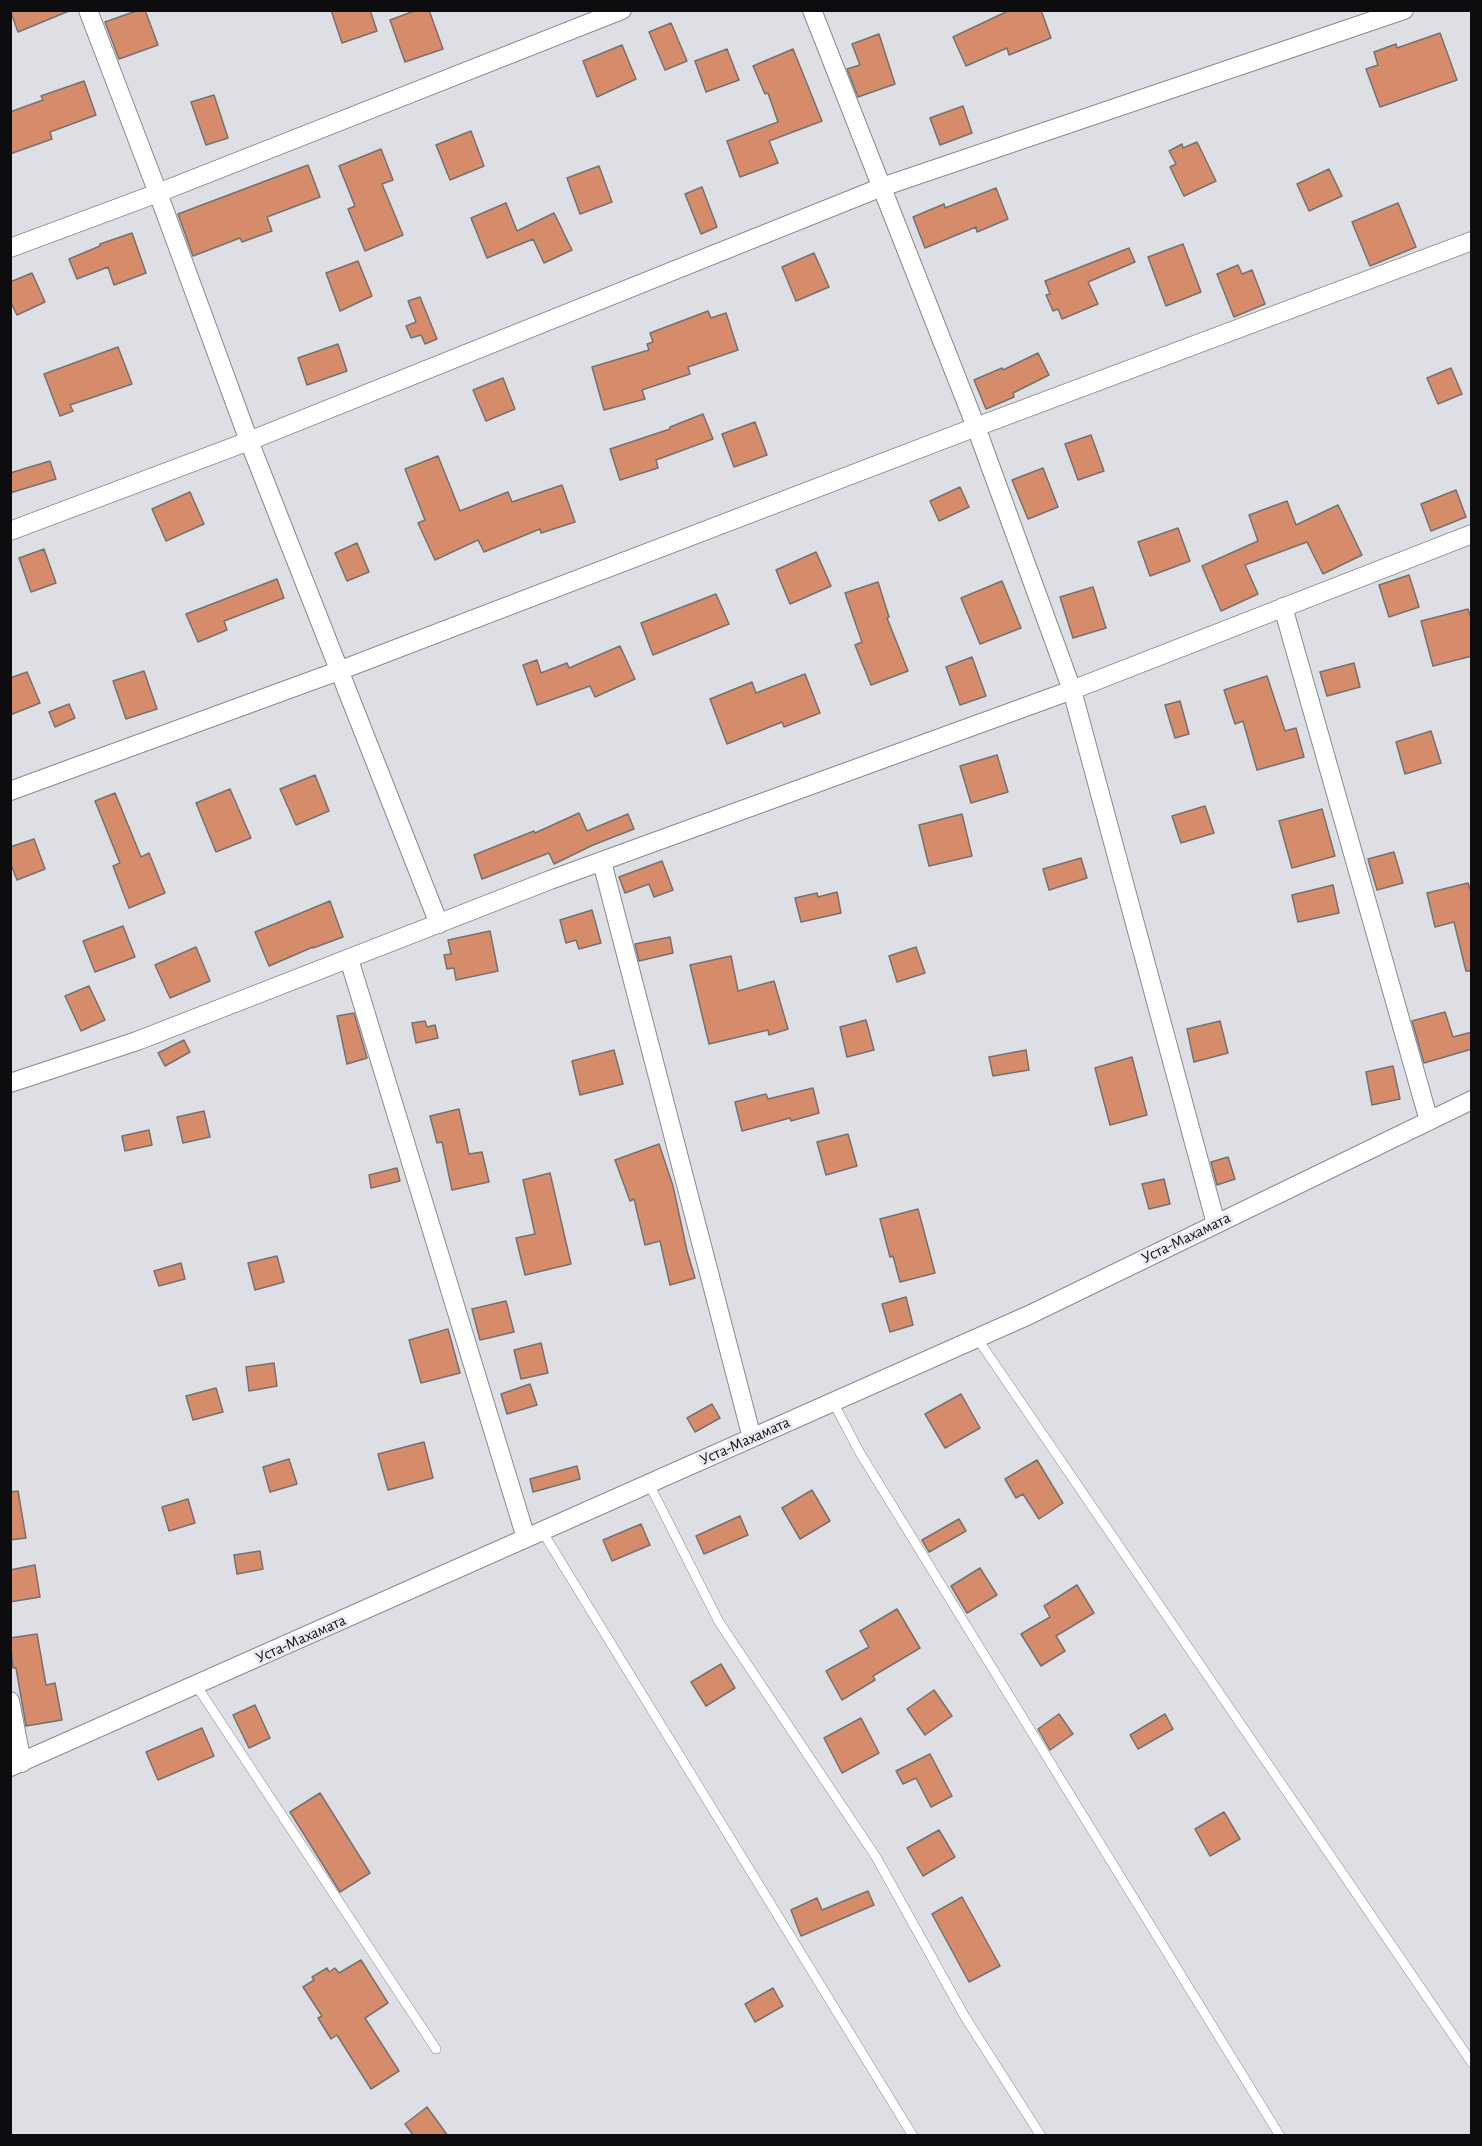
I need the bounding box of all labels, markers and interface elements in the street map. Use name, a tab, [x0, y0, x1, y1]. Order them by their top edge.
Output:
street label: Уста-Махамата	[1138, 1208, 1234, 1268]
street label: Уста-Махамата	[697, 1413, 793, 1469]
street label: Уста-Махамата	[253, 1611, 349, 1667]

